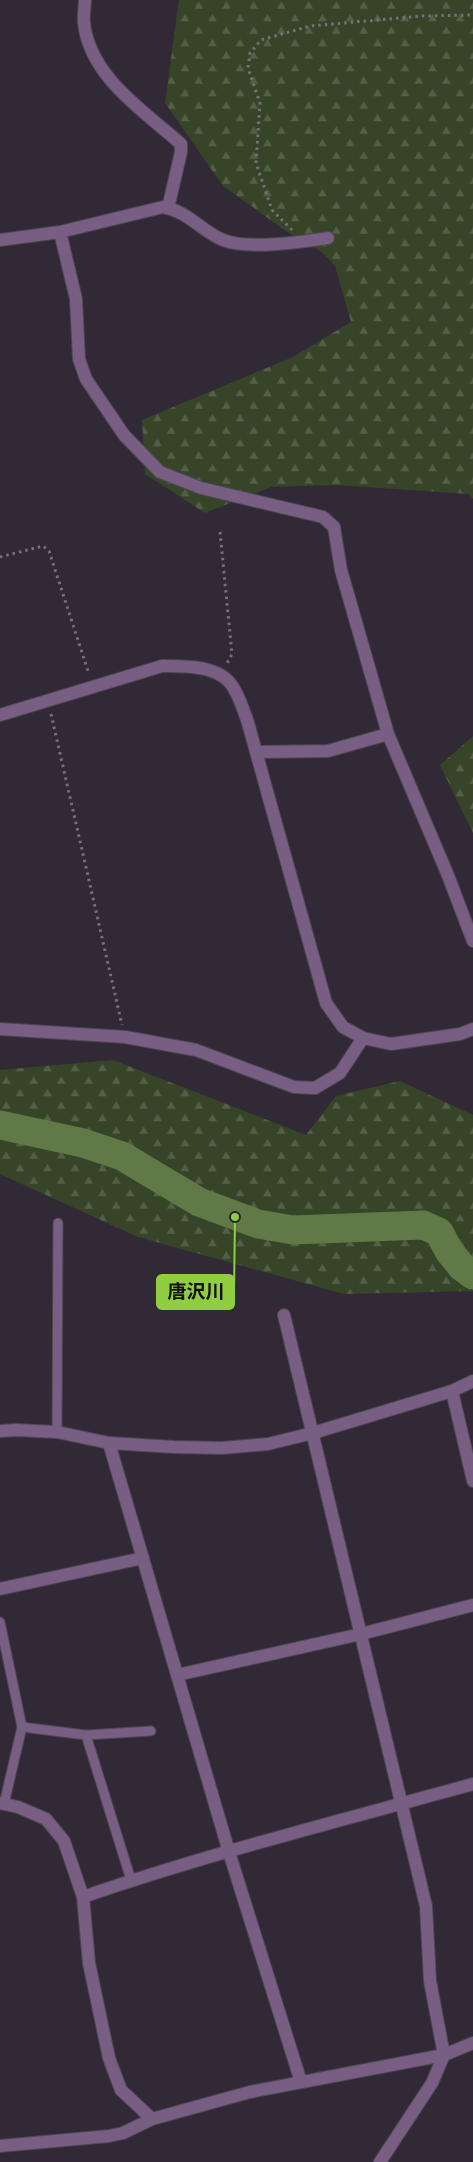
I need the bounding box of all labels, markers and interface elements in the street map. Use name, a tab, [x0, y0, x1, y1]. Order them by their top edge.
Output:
callout: 唐沢川	[157, 1275, 234, 1309]
text: 唐沢川	[167, 1280, 225, 1302]

